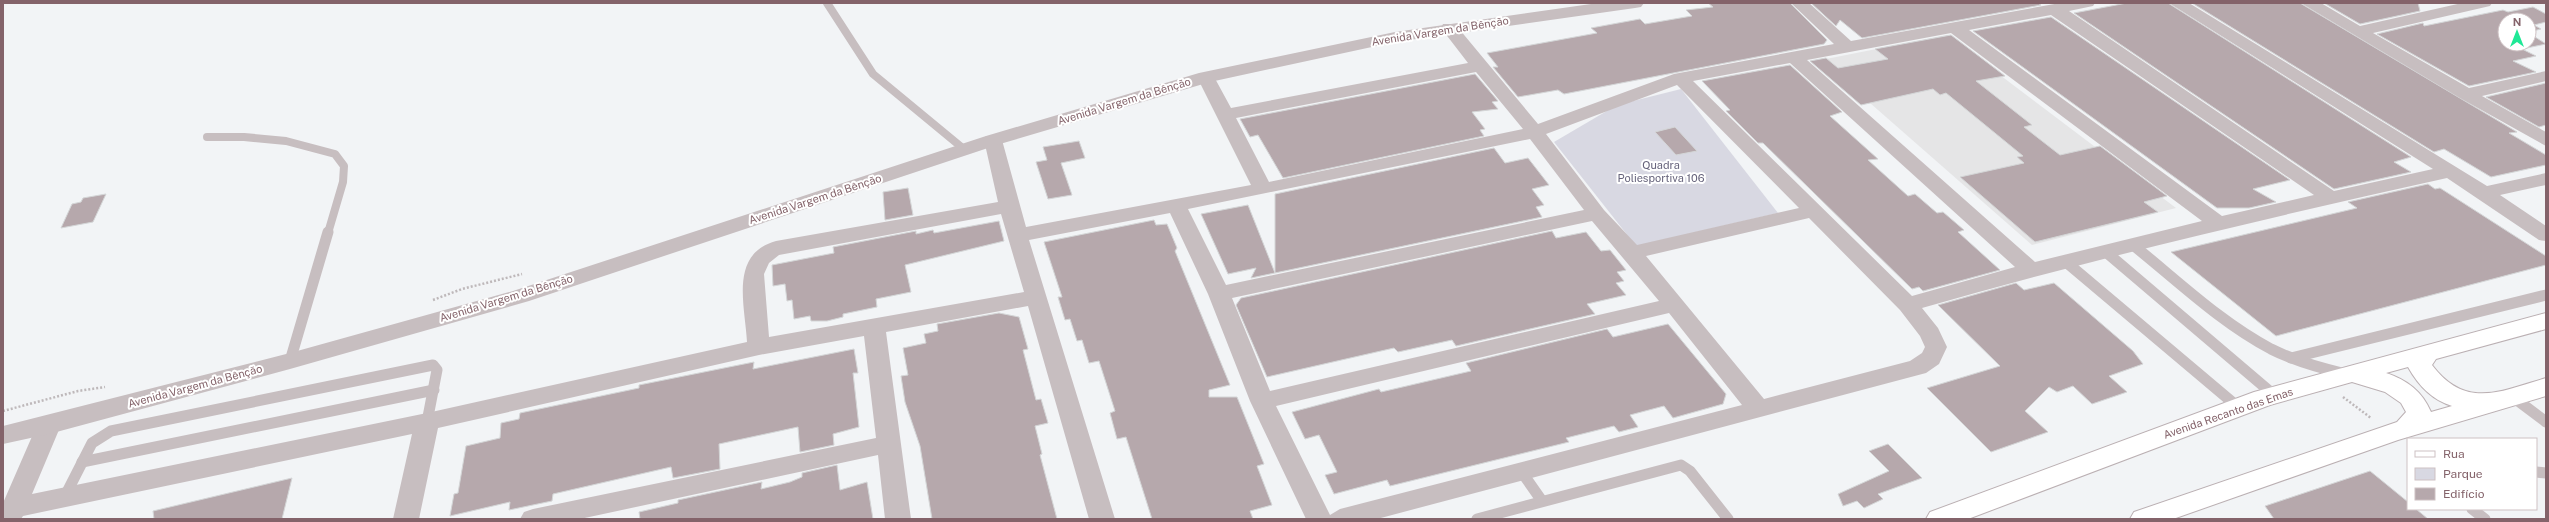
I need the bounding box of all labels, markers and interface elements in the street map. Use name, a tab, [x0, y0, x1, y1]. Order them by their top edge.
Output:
north arrow	[2497, 12, 2537, 52]
street label: Avenida Vargem da Bênção	[1371, 14, 1510, 49]
text: N	[2513, 16, 2521, 28]
street label: Avenida Vargem da Bênção	[1056, 75, 1192, 128]
park label: Quadra Poliesportiva 106	[1618, 159, 1705, 184]
street label: Avenida Vargem da Bênção	[747, 172, 883, 227]
street label: Avenida Vargem da Bênção	[438, 272, 574, 325]
street label: Avenida Vargem da Bênção	[127, 362, 264, 411]
street label: Avenida Recanto das Emas	[2162, 385, 2295, 441]
legend	[2407, 438, 2537, 510]
text: Rua	[2443, 447, 2465, 461]
text: Parque	[2443, 467, 2483, 481]
text: Edifício	[2443, 487, 2485, 501]

